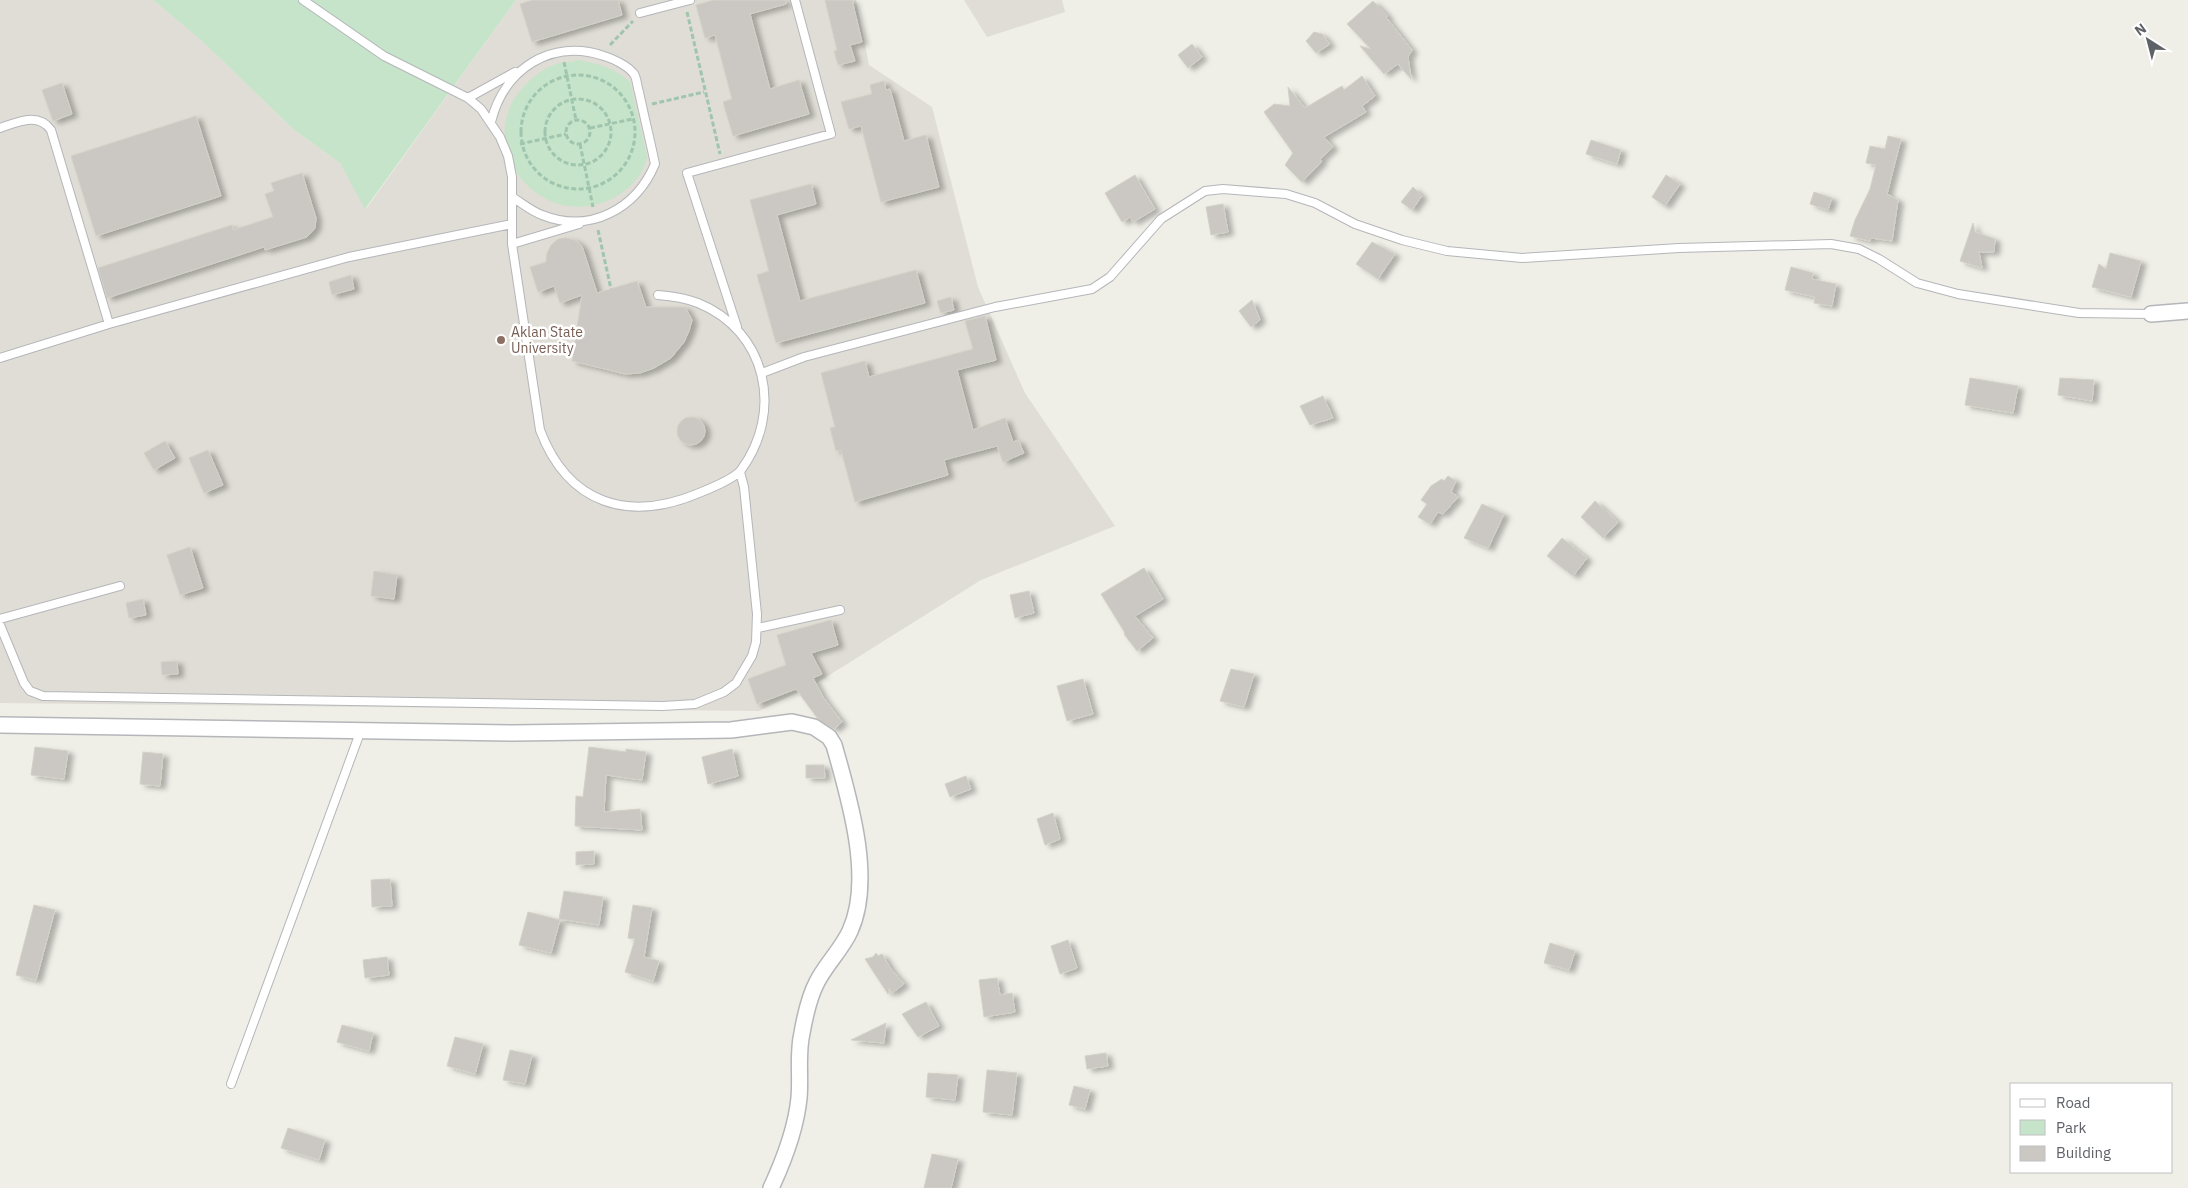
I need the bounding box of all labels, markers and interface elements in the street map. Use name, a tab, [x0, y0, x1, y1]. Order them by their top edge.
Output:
north arrow	[2123, 15, 2173, 65]
text: N	[2131, 19, 2150, 40]
place label: Aklan State University	[511, 323, 583, 357]
marker: Aklan State University	[495, 334, 507, 346]
legend	[2010, 1083, 2173, 1173]
text: Road	[2056, 1093, 2091, 1112]
text: Park	[2056, 1118, 2086, 1137]
text: Building	[2056, 1143, 2111, 1162]

